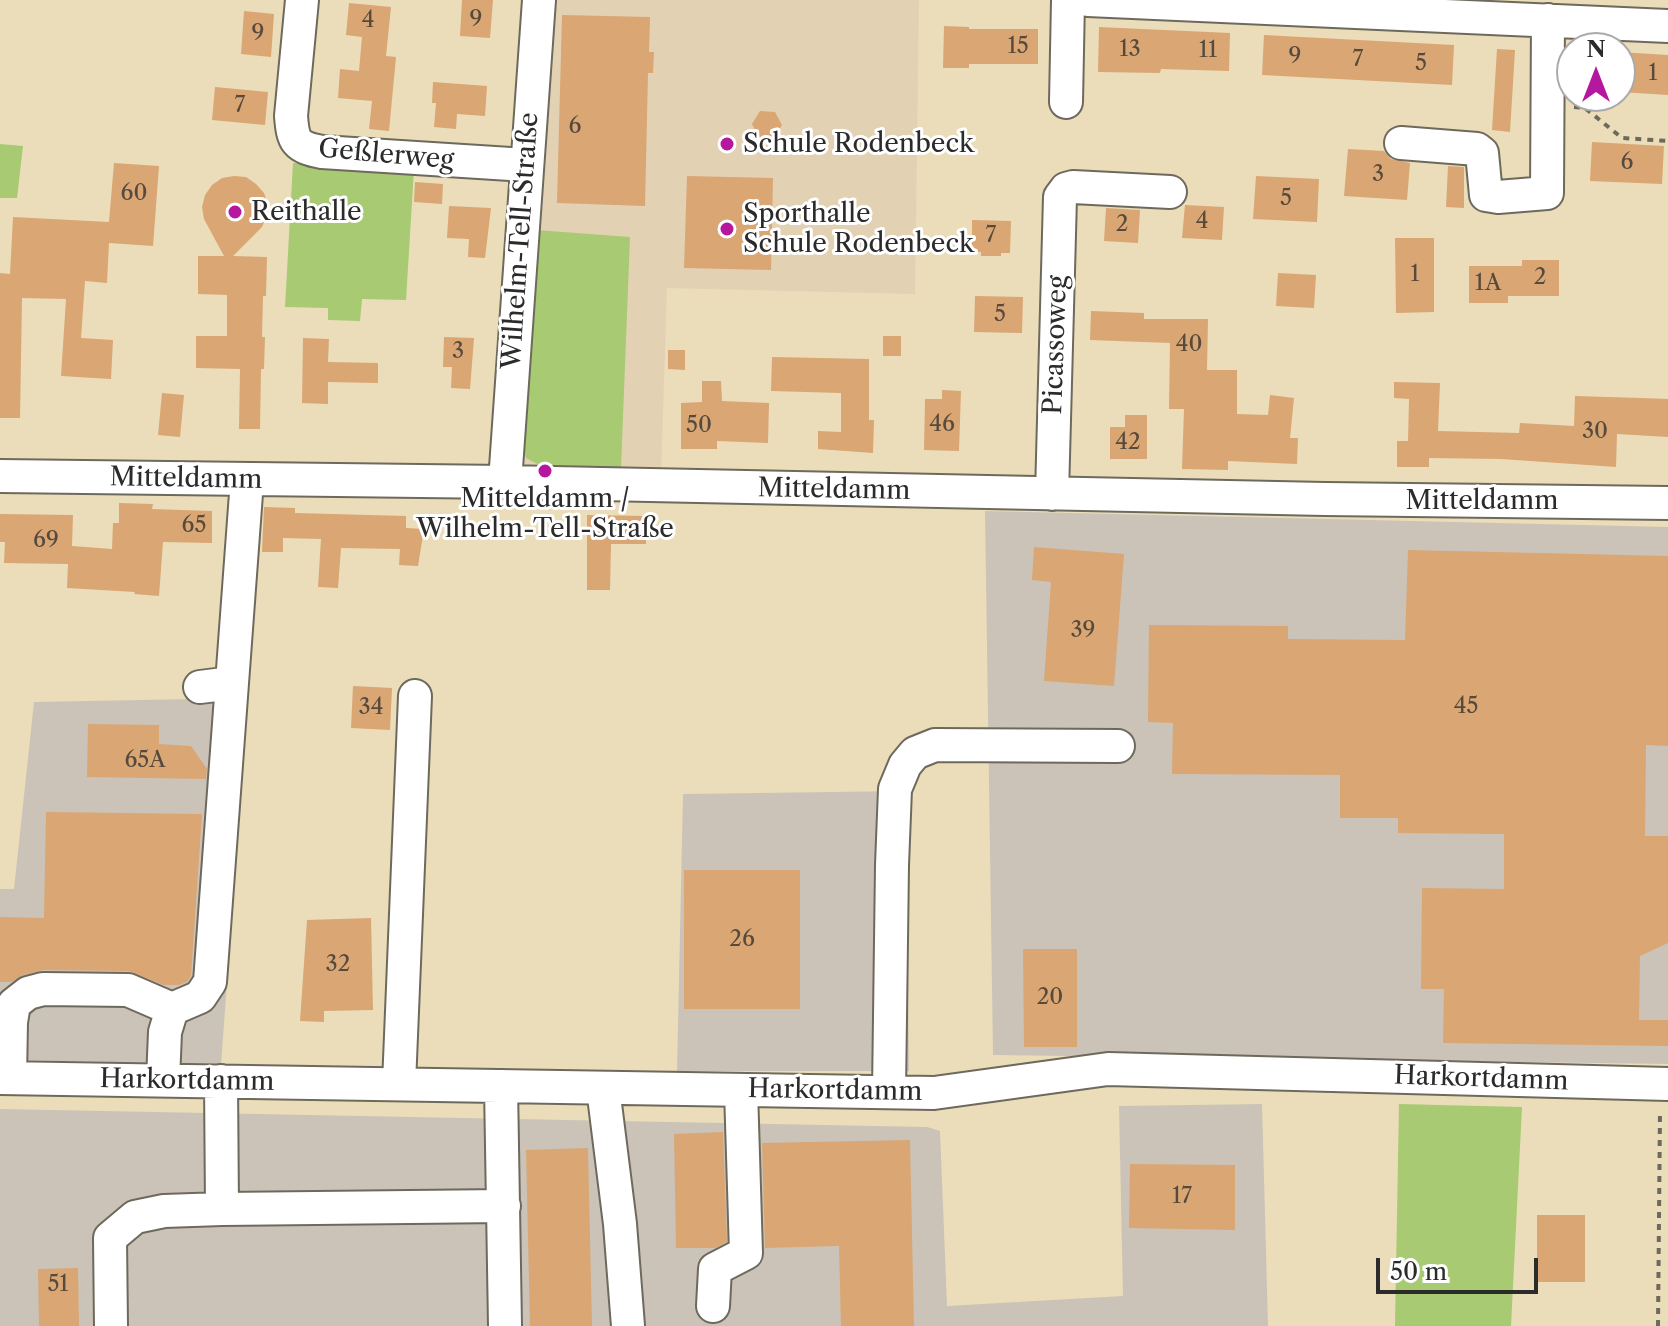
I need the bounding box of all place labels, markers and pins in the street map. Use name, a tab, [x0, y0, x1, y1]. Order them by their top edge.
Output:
place label: Schule Rodenbeck	[743, 128, 974, 160]
marker: Schule Rodenbeck	[718, 135, 736, 153]
place label: Reithalle	[251, 196, 362, 228]
place label: Sporthalle Schule Rodenbeck	[743, 198, 974, 260]
marker: Reithalle	[226, 203, 244, 221]
marker: Sporthalle Schule Rodenbeck	[718, 220, 736, 238]
marker: Mitteldamm / Wilhelm-Tell-Straße	[536, 462, 554, 480]
place label: Mitteldamm / Wilhelm-Tell-Straße	[416, 483, 674, 544]

